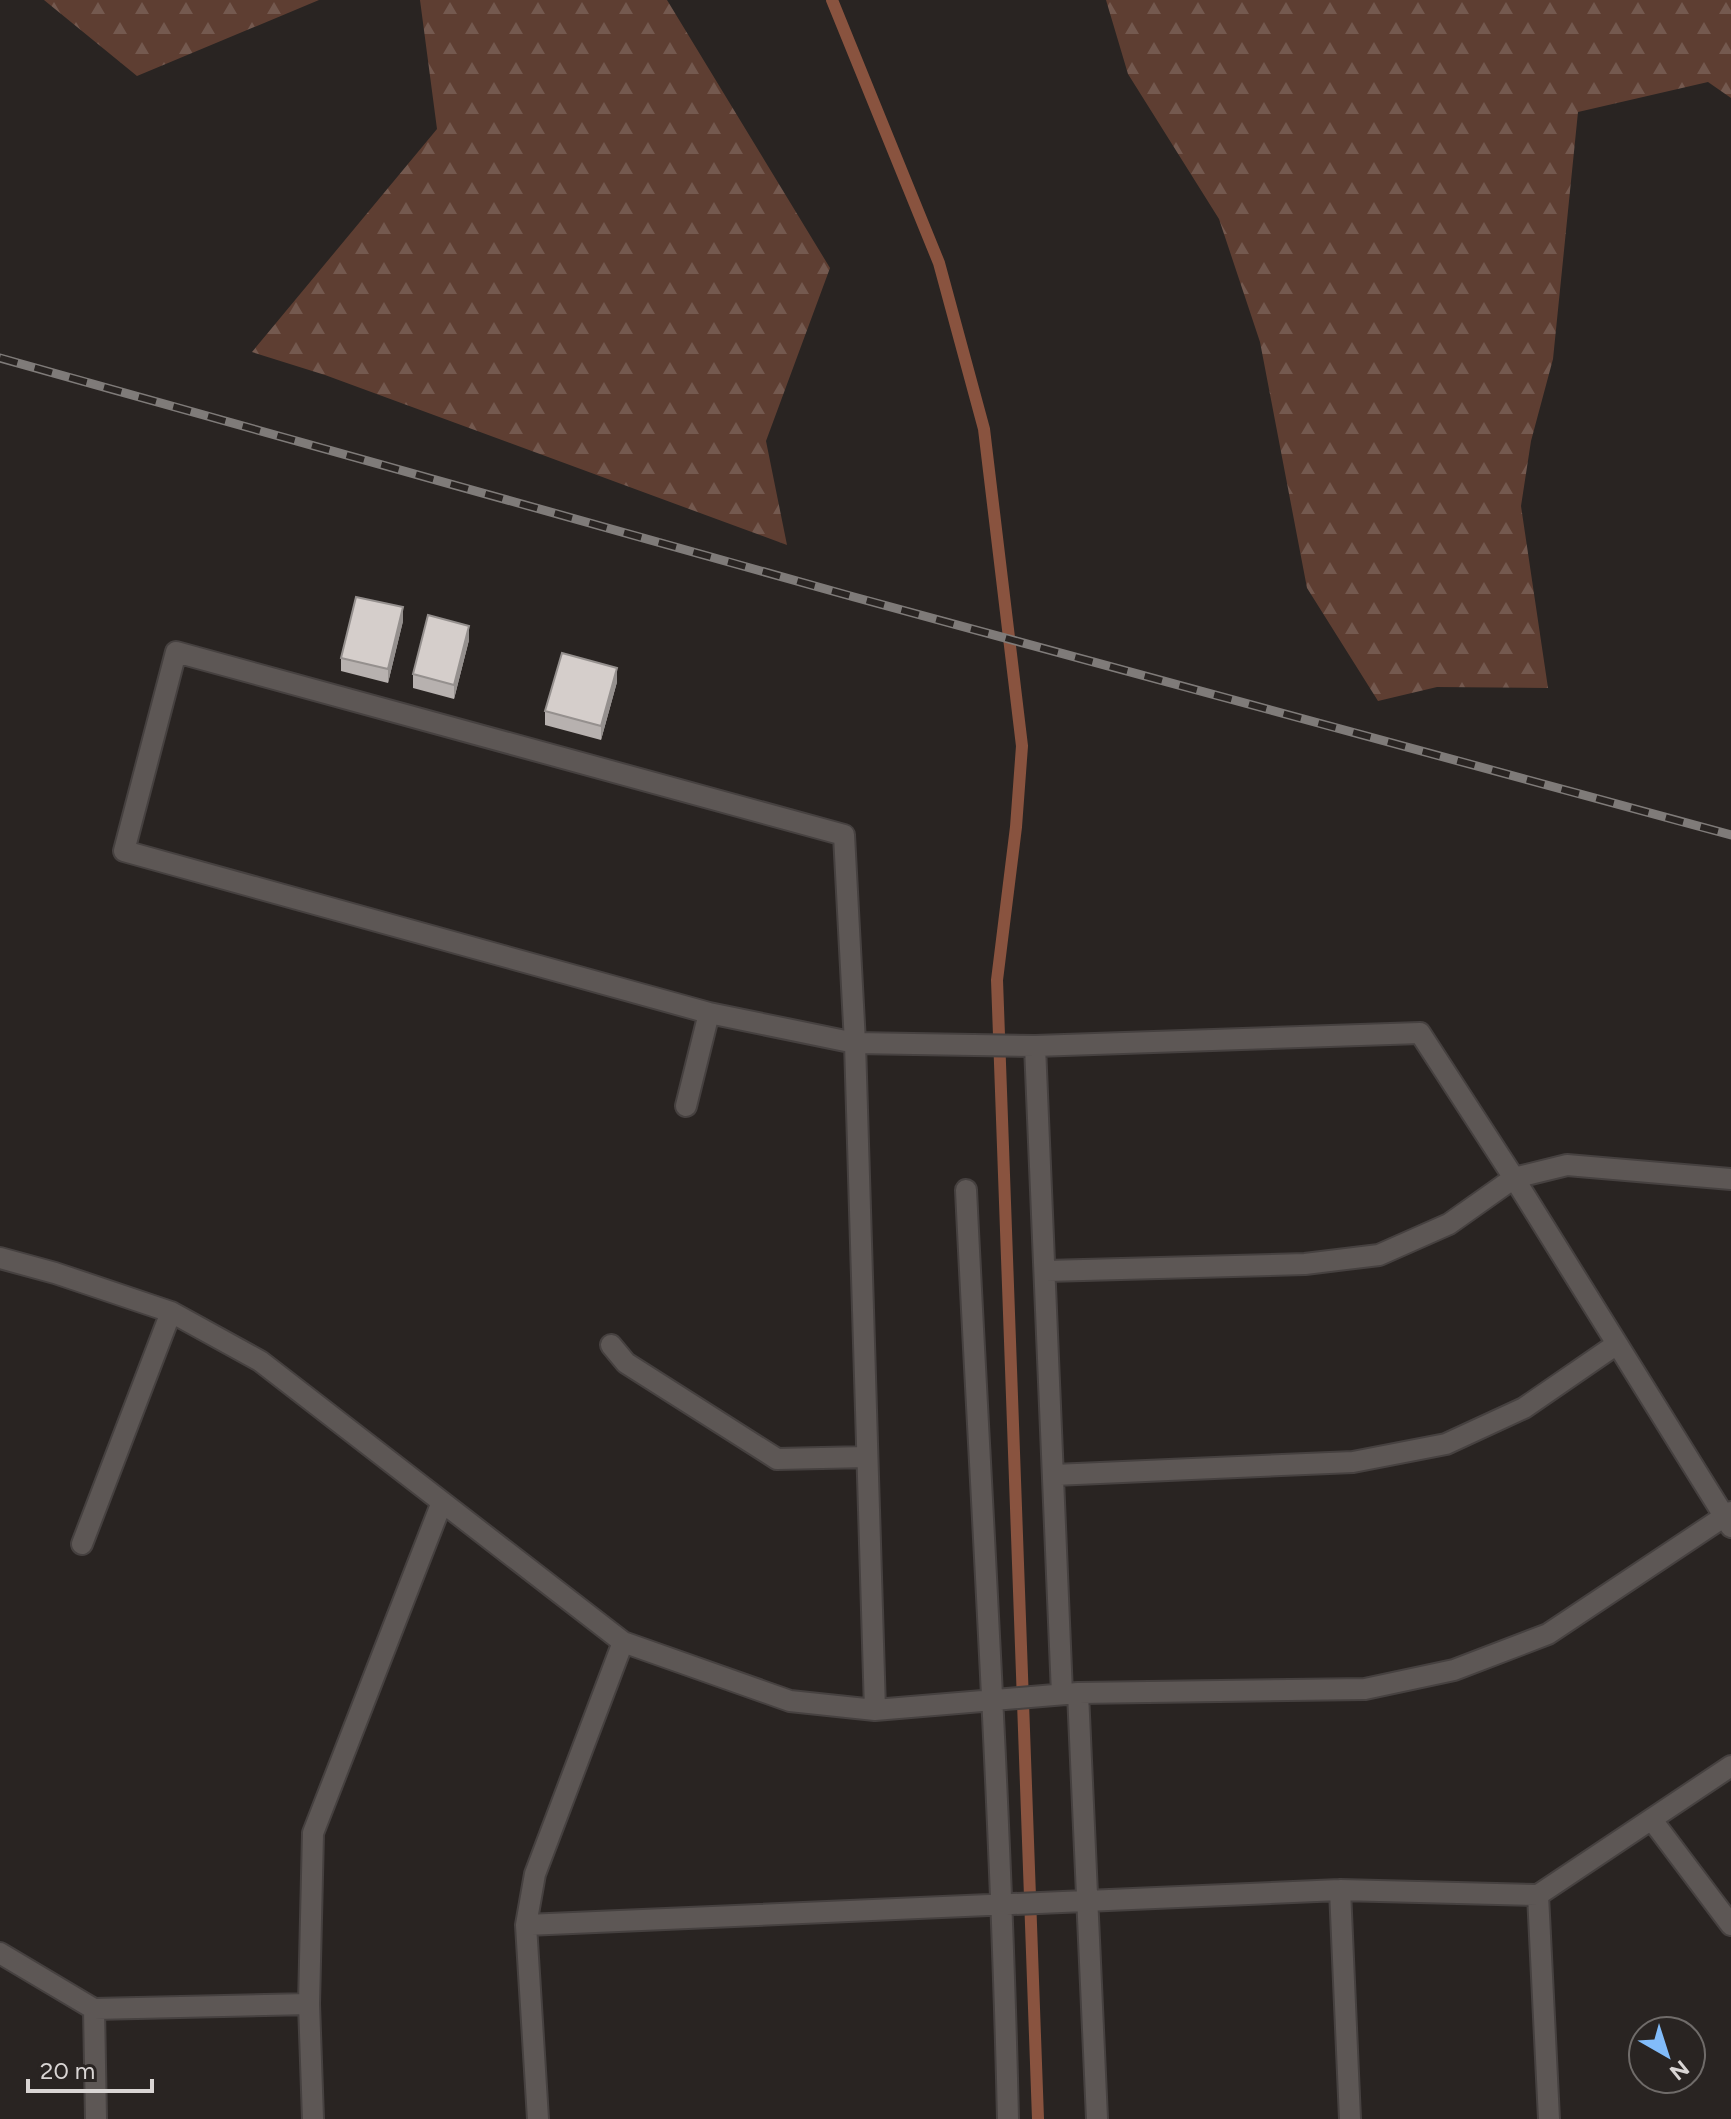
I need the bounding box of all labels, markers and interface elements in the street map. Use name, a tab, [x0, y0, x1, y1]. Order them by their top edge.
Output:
north arrow	[1627, 2015, 1707, 2095]
scale bar	[28, 2043, 152, 2093]
text: N	[1664, 2054, 1694, 2086]
text: 20 m	[40, 2056, 95, 2085]

